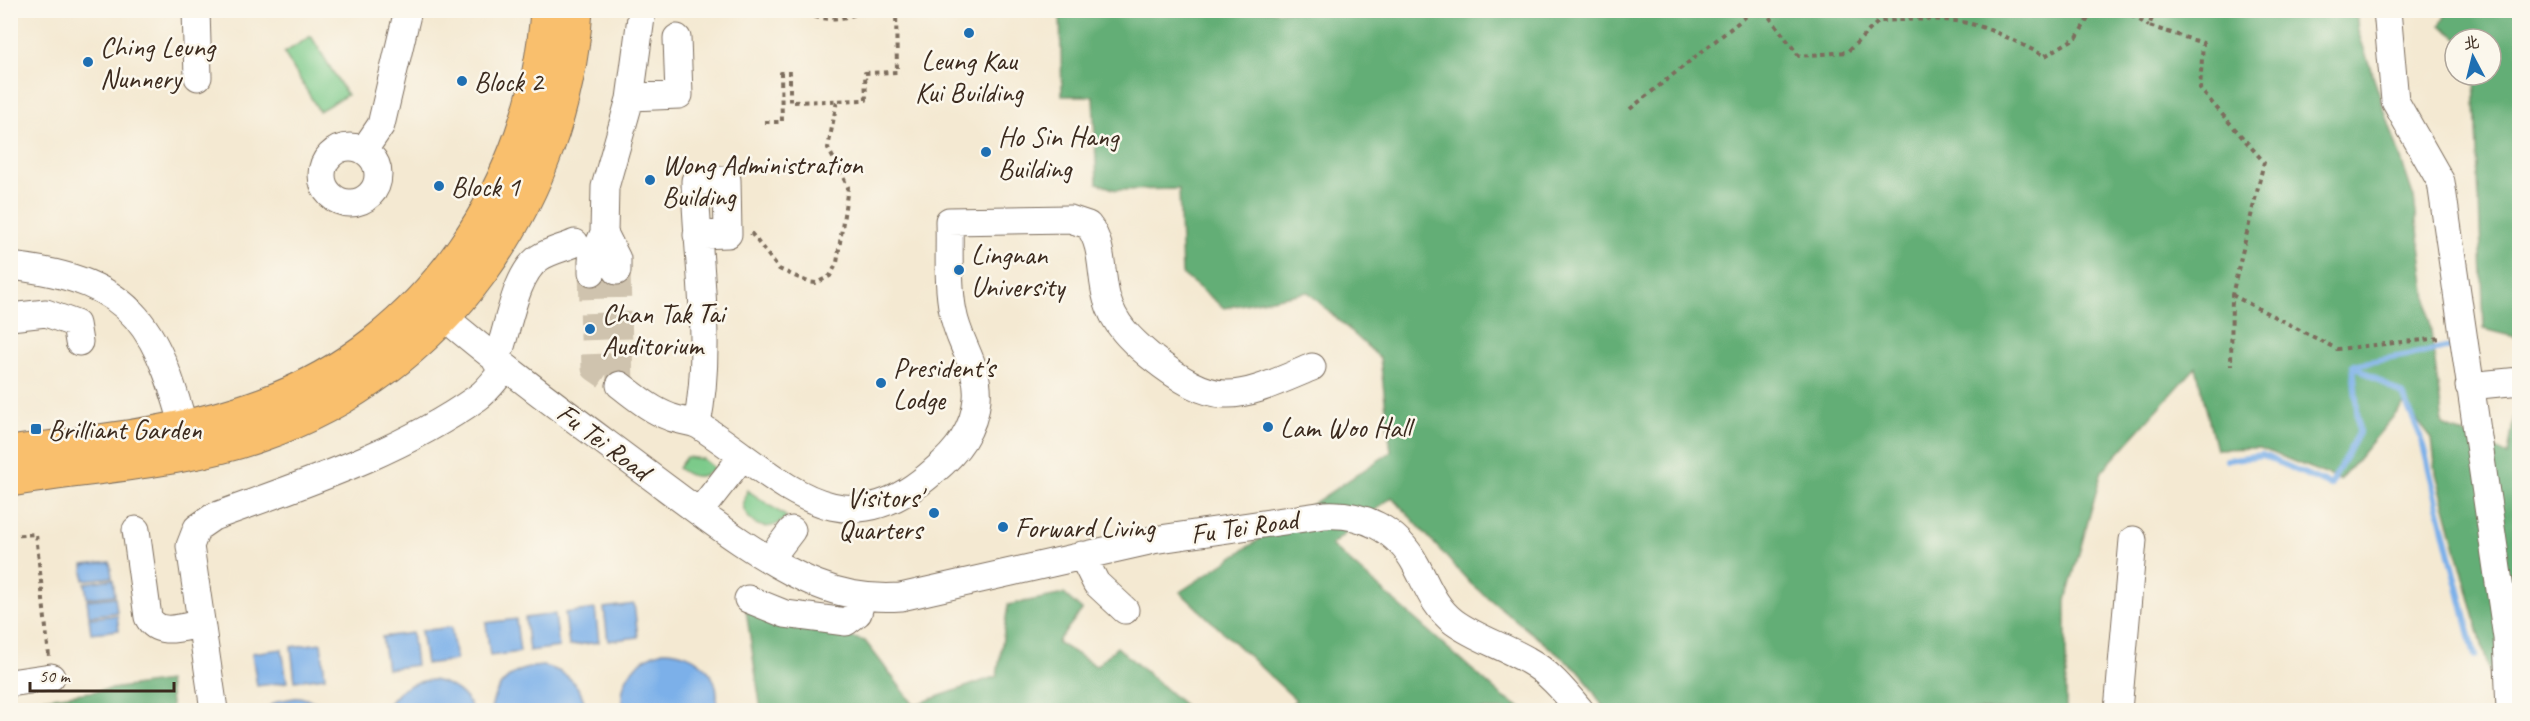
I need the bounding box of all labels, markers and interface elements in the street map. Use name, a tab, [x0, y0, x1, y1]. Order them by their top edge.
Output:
marker: Leung Kau Kui Building	[962, 26, 976, 40]
north arrow	[2443, 27, 2503, 87]
place label: Ching Leung Nunnery	[100, 29, 217, 96]
text: 北	[2462, 32, 2480, 54]
place label: Leung Kau Kui Building	[915, 43, 1024, 110]
marker: Ching Leung Nunnery	[81, 55, 95, 69]
place label: Block 2	[474, 64, 545, 99]
marker: Block 2	[455, 74, 469, 88]
place label: Ho Sin Hang Building	[998, 119, 1121, 186]
marker: Ho Sin Hang Building	[979, 145, 993, 159]
place label: Wong Administration Building	[662, 147, 864, 214]
place label: Block 1	[451, 169, 521, 204]
marker: Wong Administration Building	[643, 173, 657, 187]
marker: Block 1	[432, 179, 446, 193]
place label: Lingnan University	[971, 237, 1067, 304]
marker: Lingnan University	[952, 263, 966, 277]
place label: Chan Tak Tai Auditorium	[602, 296, 728, 363]
marker: Chan Tak Tai Auditorium	[583, 322, 597, 336]
place label: President's Lodge	[893, 350, 997, 417]
marker: President's Lodge	[874, 376, 888, 390]
street label: Fu Tei Road	[550, 395, 660, 490]
place label: Lam Woo Hall	[1280, 410, 1416, 445]
place label: Brilliant Garden	[48, 412, 202, 447]
marker: Lam Woo Hall	[1261, 420, 1275, 434]
marker: Brilliant Garden	[29, 422, 43, 436]
place label: Visitors' Quarters	[838, 480, 928, 547]
street label: Fu Tei Road	[1188, 501, 1304, 551]
marker: Visitors' Quarters	[927, 506, 941, 520]
place label: Forward Living	[1015, 510, 1156, 545]
marker: Forward Living	[996, 520, 1010, 534]
scale bar	[30, 655, 174, 693]
text: 50 m	[39, 665, 72, 687]

